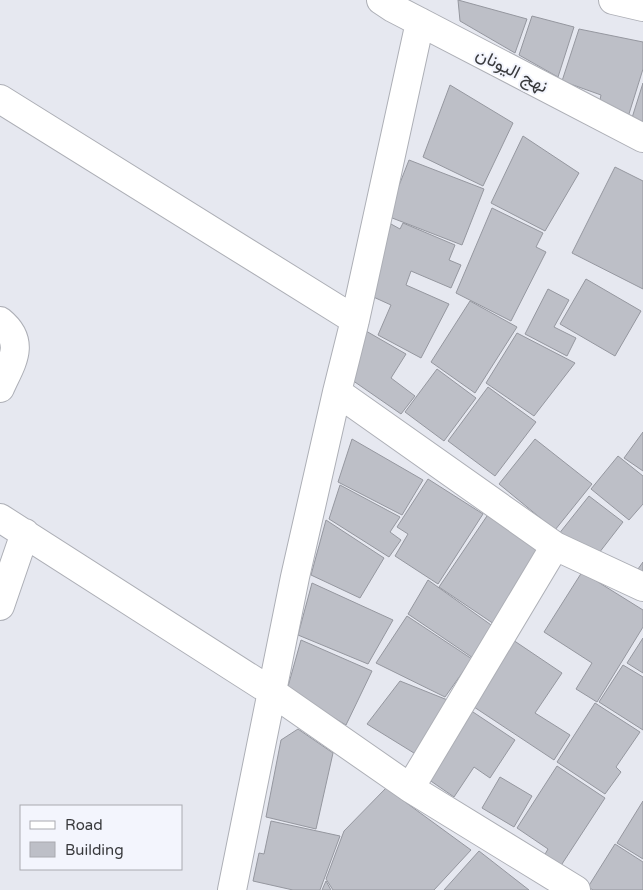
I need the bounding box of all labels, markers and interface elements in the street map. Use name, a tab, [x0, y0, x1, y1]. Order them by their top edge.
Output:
street label: نهج اليونان	[472, 42, 552, 98]
legend	[20, 805, 182, 870]
text: Road	[65, 816, 103, 834]
text: Building	[65, 841, 124, 859]

